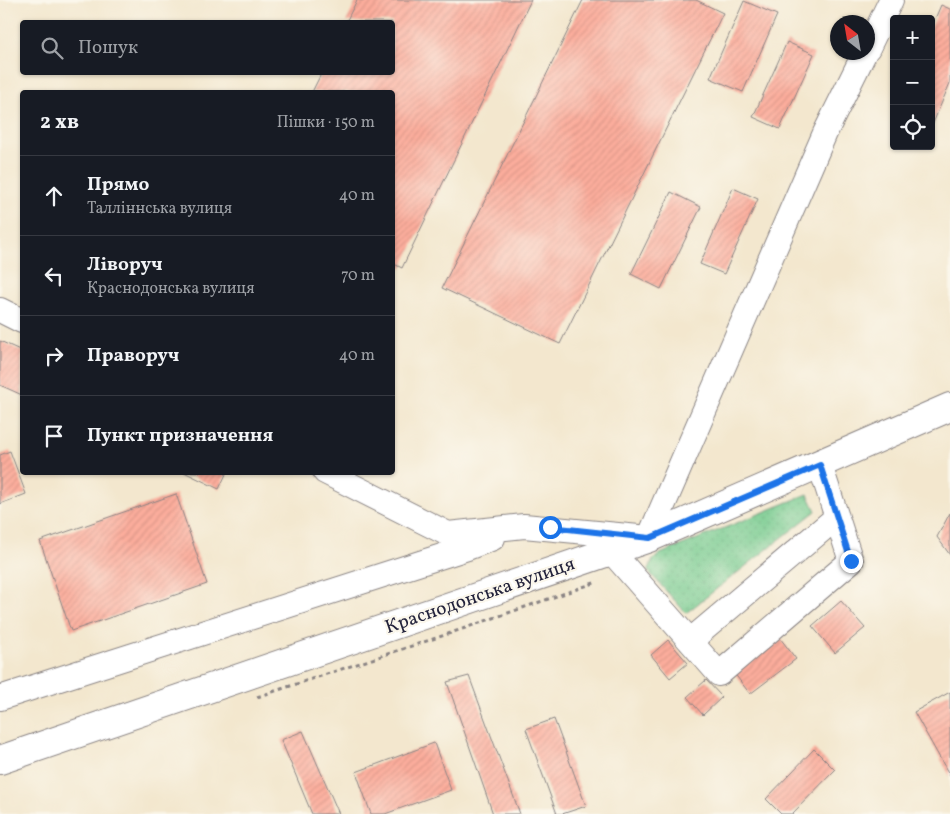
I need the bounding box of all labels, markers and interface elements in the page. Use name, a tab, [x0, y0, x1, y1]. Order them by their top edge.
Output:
north arrow	[830, 15, 875, 60]
map controls	[890, 15, 935, 150]
button: +	[890, 15, 935, 60]
search box	[20, 20, 395, 75]
icon: search	[38, 34, 66, 62]
text: Пошук	[78, 35, 138, 61]
button: −	[890, 60, 935, 105]
button: locate	[890, 105, 935, 150]
text: 2 хв	[40, 108, 79, 137]
text: Пішки · 150 m	[277, 112, 375, 134]
text: Прямо	[87, 172, 149, 198]
icon: ahead	[40, 182, 68, 210]
text: 40 m	[339, 185, 375, 207]
text: Талліннська вулиця	[87, 198, 232, 220]
text: Ліворуч	[87, 252, 162, 278]
icon: left	[40, 262, 68, 290]
text: 70 m	[341, 265, 375, 287]
text: Краснодонська вулиця	[87, 278, 255, 300]
icon: right	[40, 342, 68, 370]
text: Праворуч	[87, 343, 179, 369]
text: 40 m	[339, 345, 375, 367]
icon: arrive	[40, 422, 68, 450]
text: Пункт призначення	[87, 423, 273, 449]
route start	[539, 516, 562, 539]
route end	[840, 550, 863, 573]
street label: Краснодонська вулиця	[382, 551, 578, 641]

